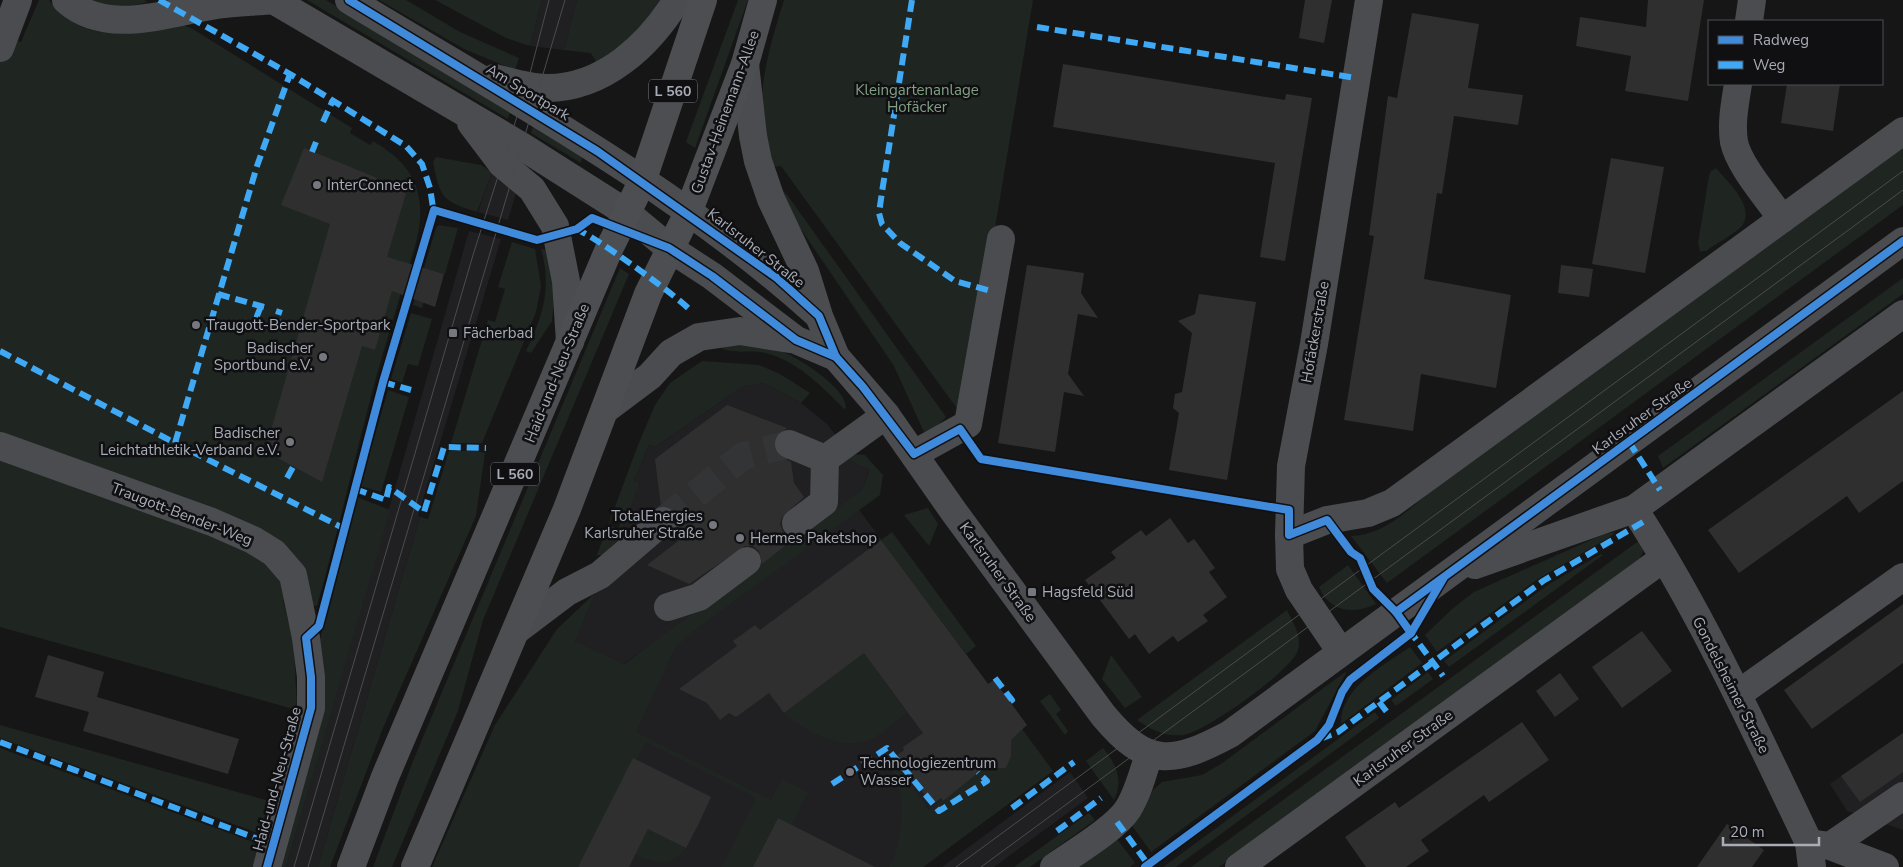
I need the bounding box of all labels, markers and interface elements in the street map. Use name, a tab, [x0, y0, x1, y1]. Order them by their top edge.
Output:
legend	[1708, 20, 1883, 85]
street label: Gustav-Heinemann-Allee	[686, 28, 764, 196]
text: Radweg	[1753, 30, 1809, 50]
text: Weg	[1753, 55, 1785, 75]
street label: Am Sportpark	[482, 59, 574, 125]
road number: L 560	[649, 80, 697, 102]
park label: Kleingartenanlage Hofäcker	[855, 80, 979, 117]
place label: InterConnect	[327, 175, 414, 195]
marker: InterConnect	[311, 179, 323, 191]
street label: Karlsruher Straße	[703, 204, 809, 292]
street label: Hofäckerstraße	[1296, 280, 1334, 384]
street label: Haid-und-Neu-Straße	[520, 300, 594, 446]
place label: Traugott-Bender-Sportpark	[206, 315, 391, 335]
marker: Traugott-Bender-Sportpark	[190, 319, 202, 331]
place label: Fächerbad	[463, 323, 533, 343]
marker: Fächerbad	[447, 327, 459, 339]
place label: Badischer Sportbund e.V.	[214, 338, 314, 375]
marker: Badischer Sportbund e.V.	[317, 351, 329, 363]
street label: Karlsruher Straße	[1588, 373, 1696, 459]
place label: Badischer Leichtathletik-Verband e.V.	[100, 423, 281, 460]
marker: Badischer Leichtathletik-Verband e.V.	[284, 436, 296, 448]
road number: L 560	[491, 462, 539, 486]
street label: Traugott-Bender-Weg	[109, 478, 255, 550]
place label: TotalEnergies Karlsruher Straße	[584, 506, 703, 543]
street label: Karlsruher Straße	[955, 518, 1041, 626]
marker: TotalEnergies Karlsruher Straße	[707, 519, 719, 531]
place label: Hermes Paketshop	[750, 528, 877, 548]
marker: Hermes Paketshop	[734, 532, 746, 544]
place label: Hagsfeld Süd	[1042, 582, 1134, 602]
marker: Hagsfeld Süd	[1026, 586, 1038, 598]
street label: Gondelsheimer Straße	[1688, 613, 1774, 757]
street label: Haid-und-Neu-Straße	[248, 705, 306, 853]
street label: Karlsruher Straße	[1349, 705, 1457, 791]
place label: Technologiezentrum Wasser	[860, 753, 996, 790]
marker: Technologiezentrum Wasser	[844, 766, 856, 778]
scale bar	[1723, 814, 1819, 846]
text: 20 m	[1730, 822, 1765, 842]

